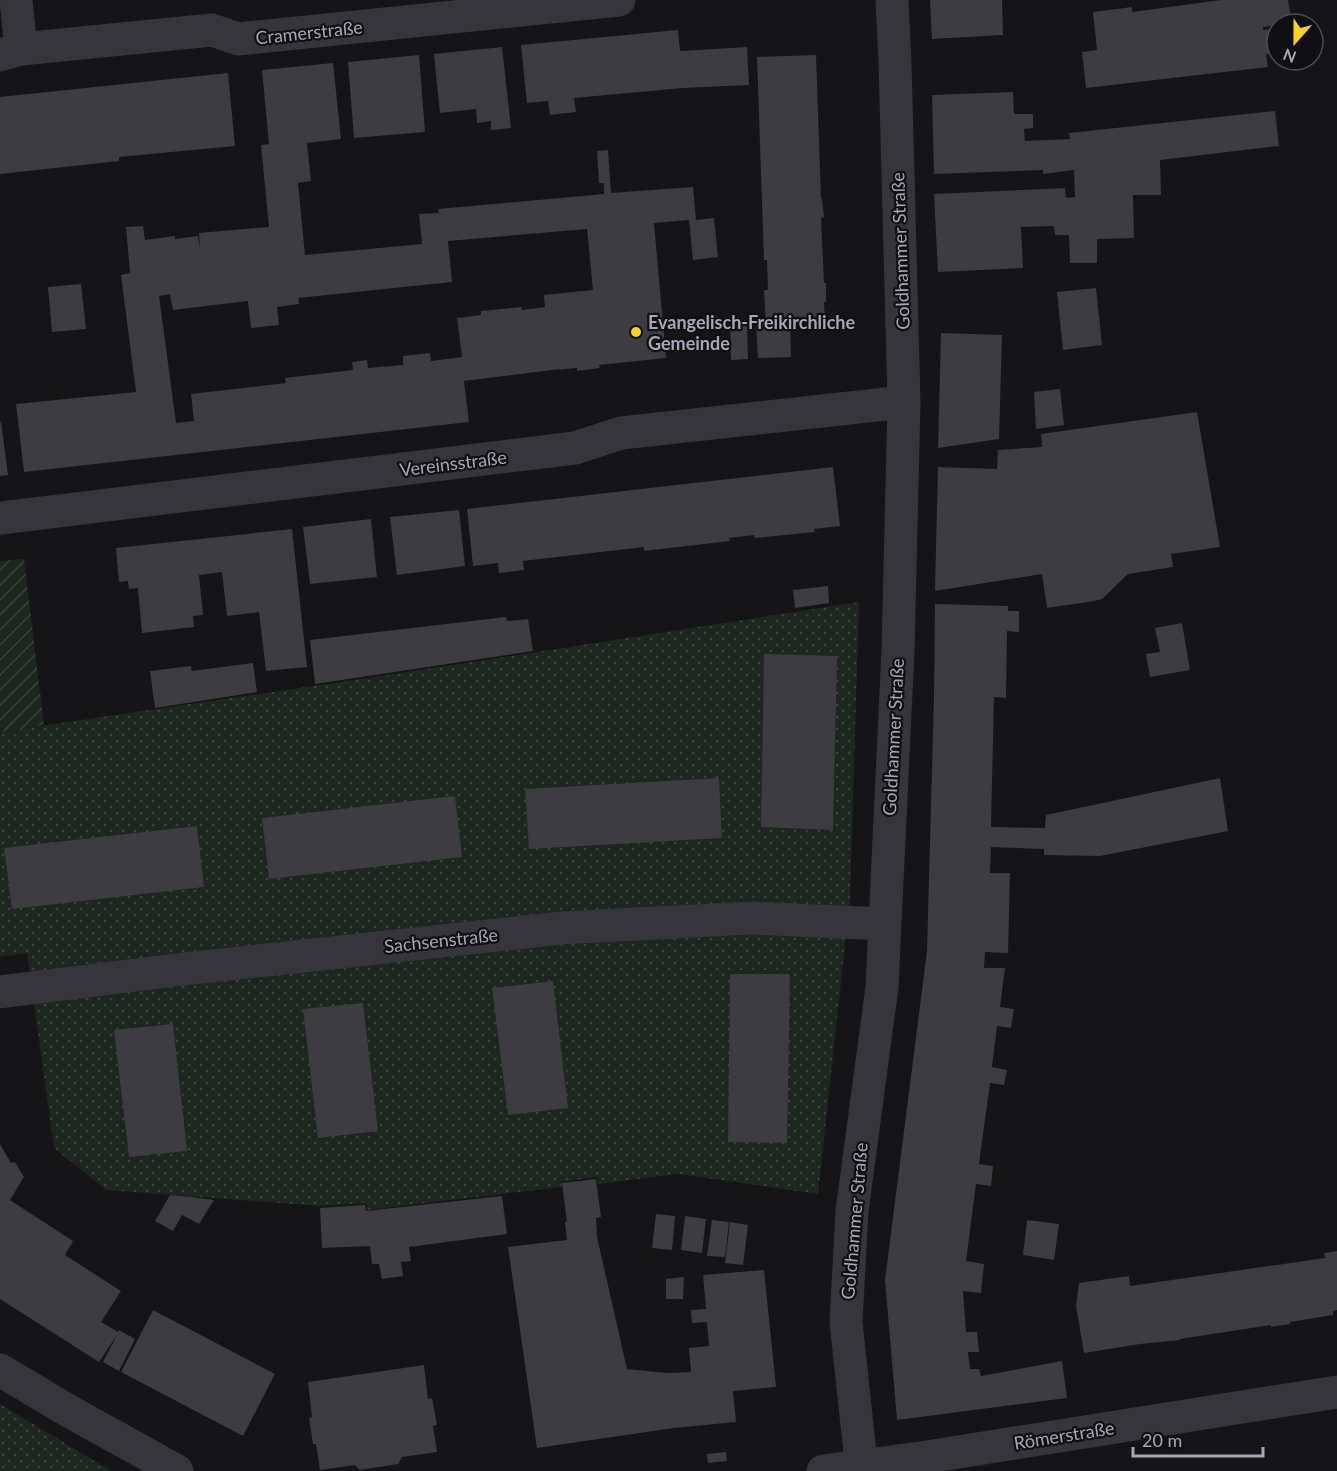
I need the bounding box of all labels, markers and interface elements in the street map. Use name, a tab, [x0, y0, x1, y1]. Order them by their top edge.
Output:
north arrow	[1265, 12, 1325, 72]
street label: Cramerstraße	[254, 15, 364, 49]
text: N	[1280, 45, 1299, 68]
street label: Goldhammer Straße	[886, 172, 914, 330]
place label: Evangelisch-Freikirchliche Gemeinde	[648, 311, 855, 354]
marker: Evangelisch-Freikirchliche Gemeinde	[629, 325, 643, 339]
street label: Vereinsstraße	[398, 446, 508, 480]
street label: Goldhammer Straße	[878, 658, 908, 816]
street label: Sachsenstraße	[383, 923, 499, 957]
street label: Goldhammer Straße	[836, 1142, 872, 1300]
street label: Römerstraße	[1012, 1416, 1116, 1454]
scale bar	[1133, 1420, 1264, 1458]
text: 20 m	[1142, 1429, 1182, 1451]

